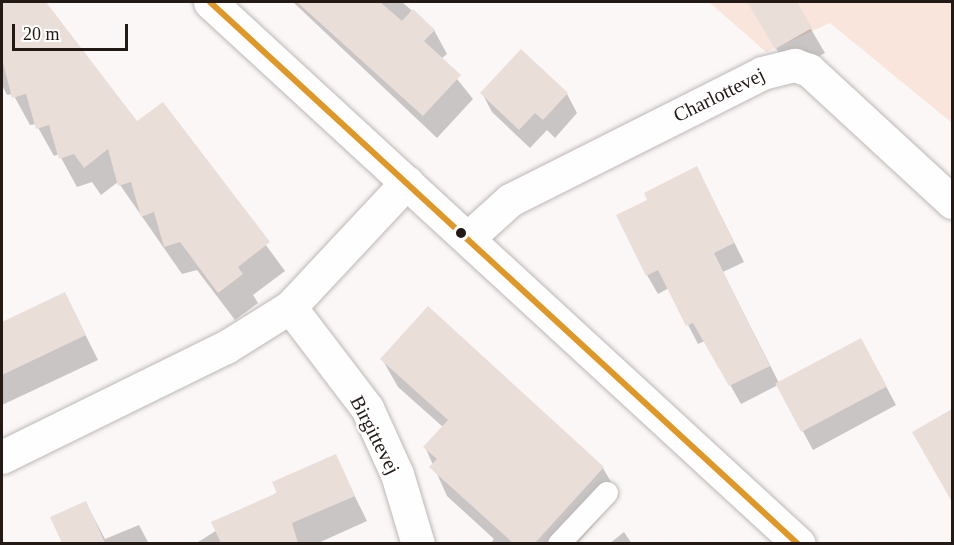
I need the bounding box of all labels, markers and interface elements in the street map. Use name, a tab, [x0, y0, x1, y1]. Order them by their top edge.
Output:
scale bar	[15, 12, 130, 50]
text: 20 m	[23, 24, 60, 44]
street label: Charlottevej	[669, 63, 769, 127]
unlabelled marker	[455, 227, 467, 239]
street label: Birgittevej	[345, 392, 405, 478]

